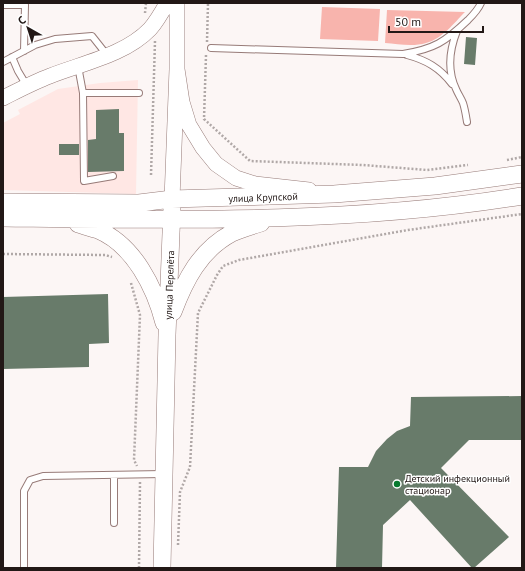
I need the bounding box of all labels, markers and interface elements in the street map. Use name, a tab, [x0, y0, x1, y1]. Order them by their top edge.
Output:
north arrow	[8, 8, 48, 48]
scale bar	[389, 8, 483, 34]
text: С	[15, 13, 29, 28]
text: 50 m	[395, 14, 421, 29]
street label: улица Крупской	[228, 190, 298, 205]
street label: улица Перелёта	[162, 250, 177, 320]
place label: Детский инфекционный стационар	[405, 472, 510, 497]
marker: Детский инфекционный стационар	[392, 479, 402, 489]

